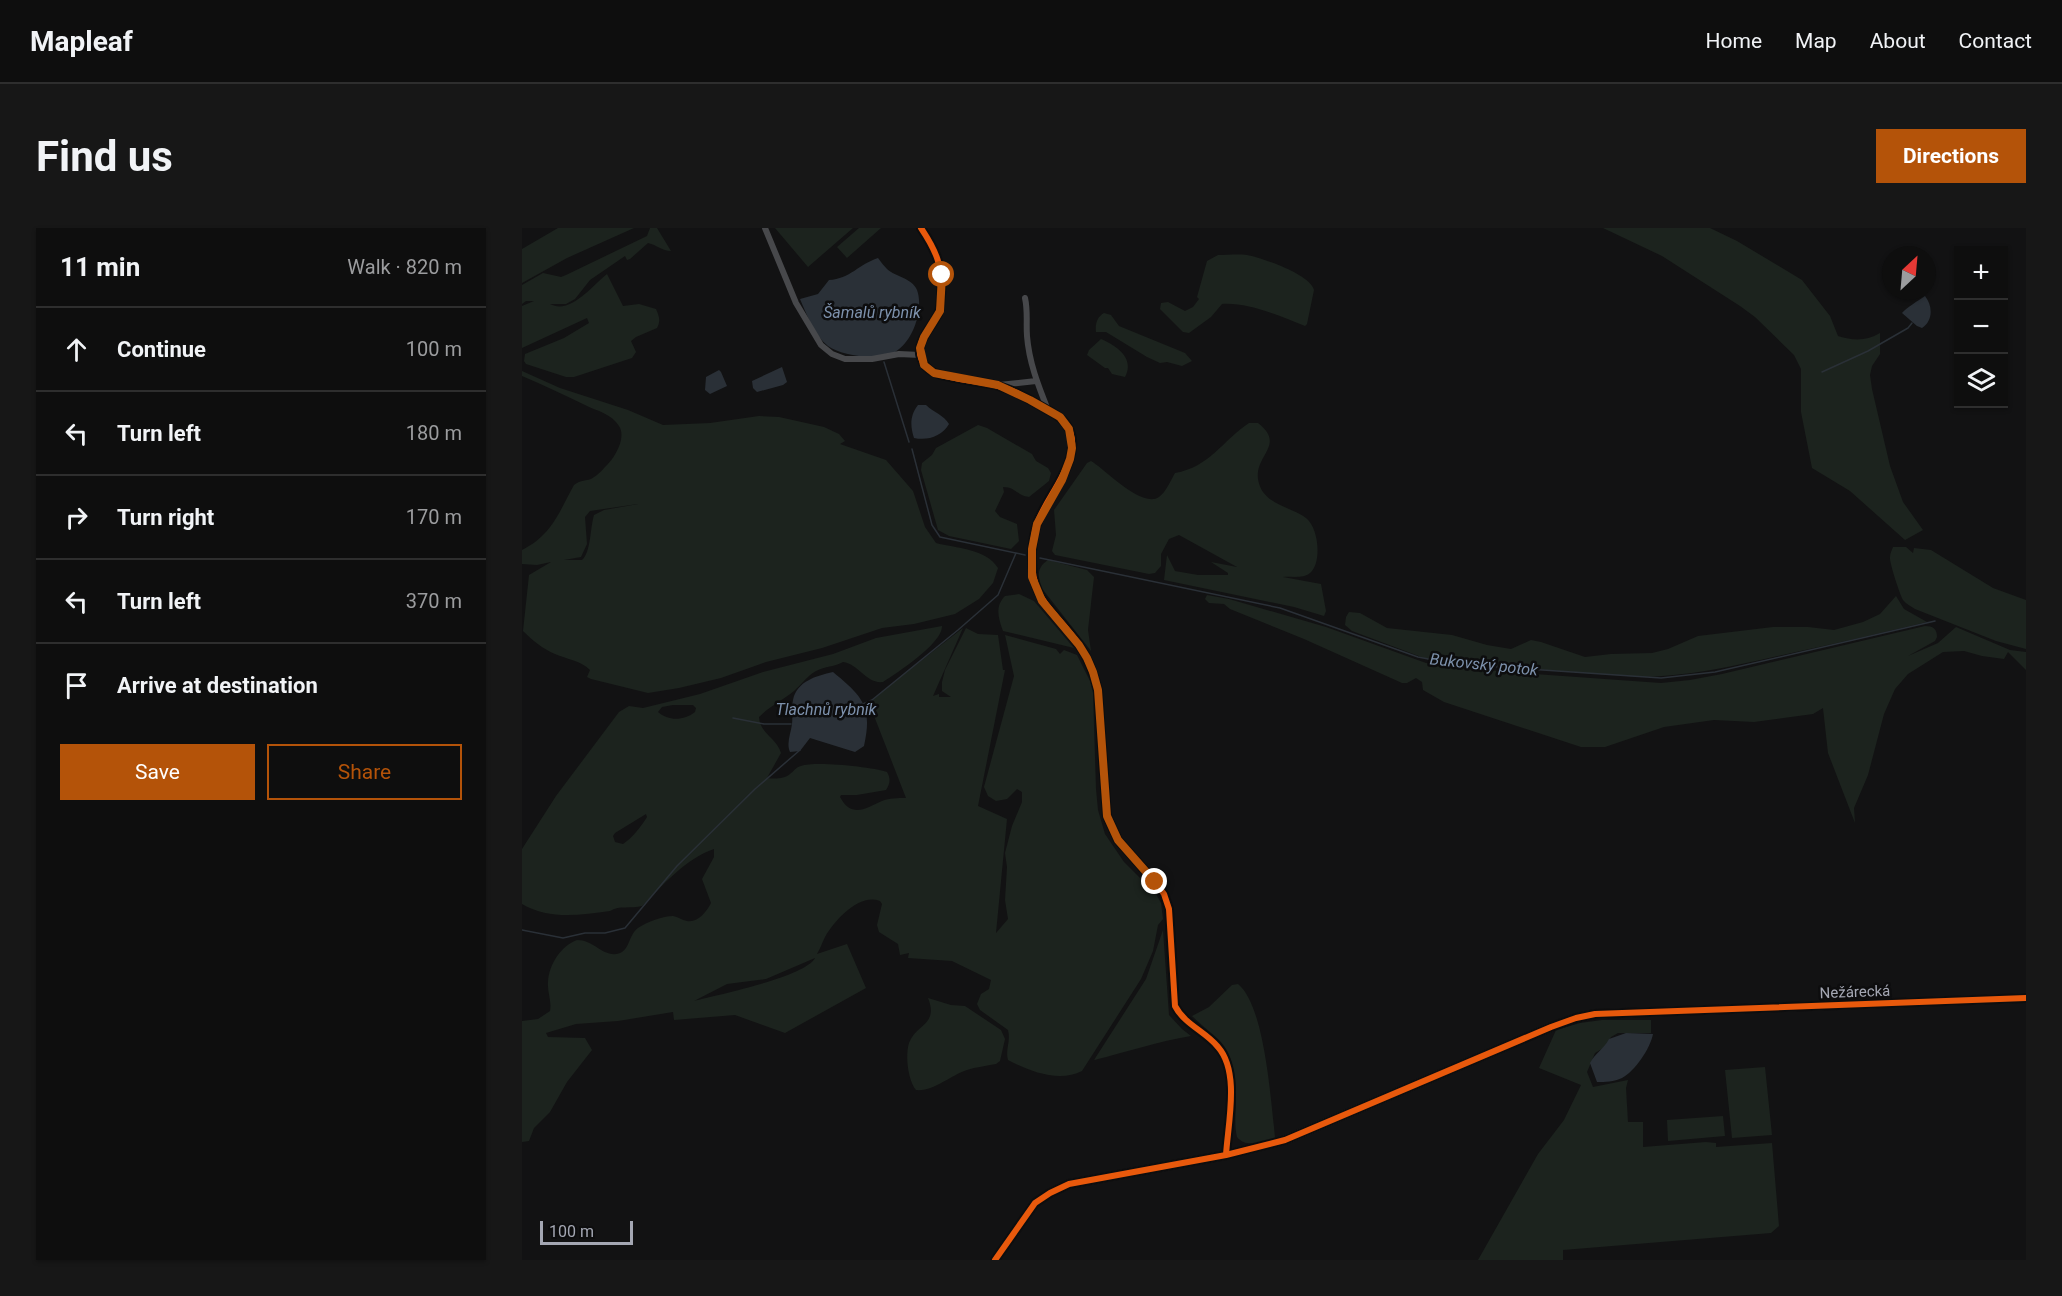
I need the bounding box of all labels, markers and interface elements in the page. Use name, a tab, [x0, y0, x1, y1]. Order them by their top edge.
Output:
text: Mapleaf	[30, 25, 133, 58]
text: Home	[1706, 29, 1762, 53]
text: Map	[1795, 29, 1837, 53]
text: About	[1870, 29, 1926, 53]
text: Contact	[1959, 29, 2032, 53]
button: Directions	[1876, 129, 2026, 183]
text: Find us	[36, 132, 173, 181]
north arrow	[1882, 246, 1936, 300]
map controls	[1954, 246, 2008, 408]
button: +	[1954, 246, 2008, 300]
text: 11 min	[60, 252, 140, 282]
text: Walk · 820 m	[347, 255, 462, 279]
route start	[928, 261, 954, 287]
button: −	[1954, 300, 2008, 354]
water label: Šamalů rybník	[823, 302, 922, 322]
icon: ahead	[60, 333, 93, 366]
text: Continue	[117, 337, 206, 362]
text: 100 m	[406, 337, 462, 361]
button: layers	[1954, 354, 2008, 408]
icon: left	[60, 417, 93, 450]
text: Turn left	[117, 421, 201, 446]
text: 180 m	[406, 421, 462, 445]
icon: right	[60, 501, 93, 534]
text: Turn right	[117, 505, 214, 530]
text: 170 m	[406, 505, 462, 529]
icon: left	[60, 585, 93, 618]
text: Turn left	[117, 589, 201, 614]
text: 370 m	[406, 589, 462, 613]
water label: Bukovský potok	[1429, 649, 1540, 680]
icon: arrive	[60, 669, 93, 702]
text: Arrive at destination	[117, 673, 318, 698]
water label: Tlachnů rybník	[776, 700, 878, 719]
button: Save	[60, 744, 255, 800]
button: Share	[267, 744, 462, 800]
route end	[1141, 868, 1167, 894]
street label: Nežárecká	[1819, 982, 1891, 1002]
scale bar	[540, 1218, 633, 1246]
text: 100 m	[549, 1222, 594, 1241]

